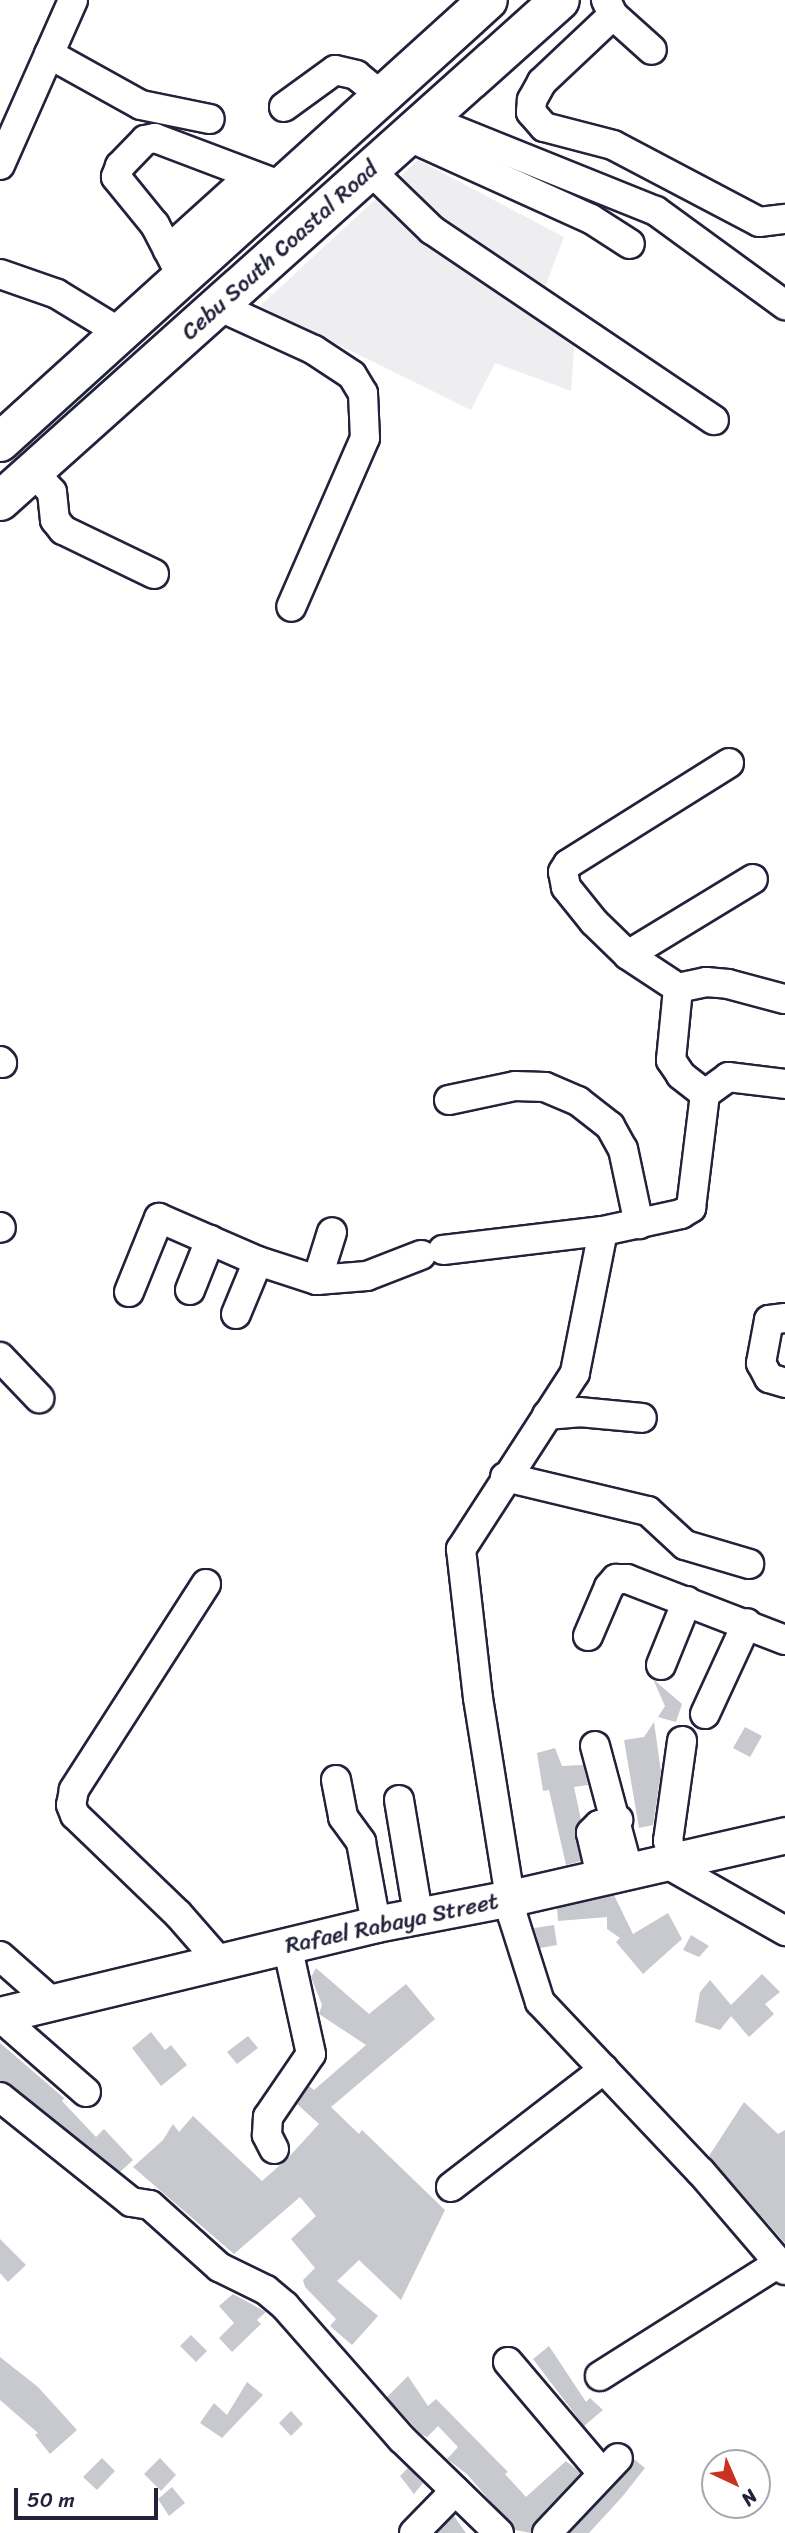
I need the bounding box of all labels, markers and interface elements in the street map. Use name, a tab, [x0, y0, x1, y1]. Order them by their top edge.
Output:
street label: Cebu South Coastal Road	[176, 155, 384, 347]
street label: Rafael Rabaya Street	[283, 1888, 501, 1960]
north arrow	[701, 2449, 771, 2519]
scale bar	[18, 2474, 161, 2518]
text: 50 m	[27, 2481, 75, 2519]
text: N	[733, 2482, 766, 2514]

